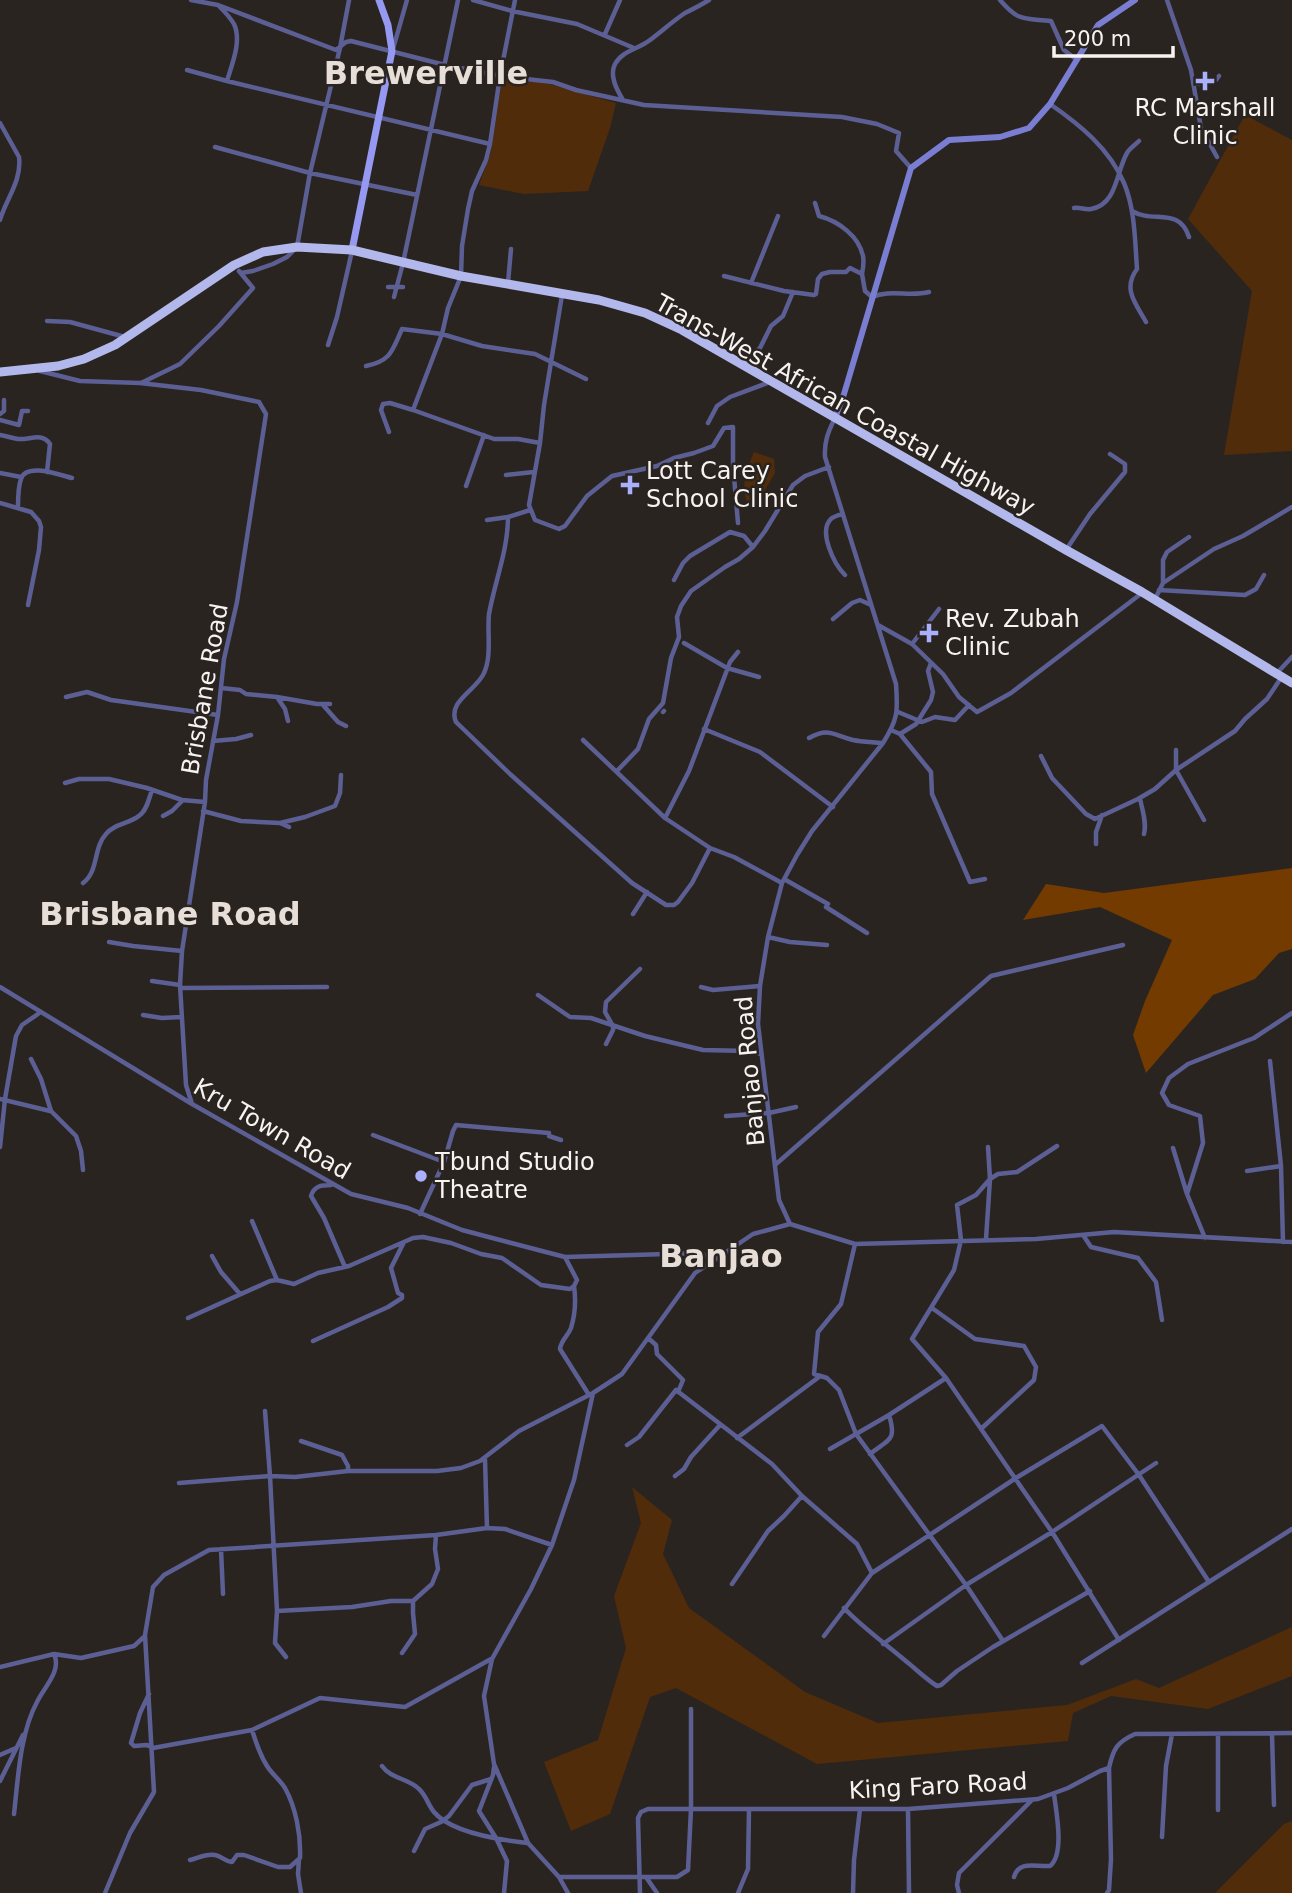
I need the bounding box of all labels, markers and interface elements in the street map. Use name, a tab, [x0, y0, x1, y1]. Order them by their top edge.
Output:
scale bar	[1054, 14, 1173, 58]
text: 200 m	[1064, 27, 1131, 51]
district label: Brewerville	[324, 54, 528, 92]
marker: RC Marshall Clinic	[1195, 71, 1215, 91]
place label: RC Marshall Clinic	[1135, 94, 1275, 150]
street label: Trans-West African Coastal Highway	[649, 288, 1040, 521]
place label: Lott Carey School Clinic	[646, 457, 798, 513]
marker: Lott Carey School Clinic	[620, 475, 640, 495]
street label: Brisbane Road	[176, 601, 234, 777]
place label: Rev. Zubah Clinic	[945, 605, 1080, 661]
marker: Rev. Zubah Clinic	[919, 623, 939, 643]
district label: Brisbane Road	[39, 895, 301, 933]
street label: Banjao Road	[730, 995, 770, 1147]
street label: Kru Town Road	[189, 1073, 355, 1185]
place label: Tbund Studio Theatre	[434, 1148, 595, 1204]
marker: Tbund Studio Theatre	[413, 1168, 429, 1184]
district label: Banjao	[659, 1237, 783, 1275]
street label: King Faro Road	[848, 1767, 1028, 1805]

